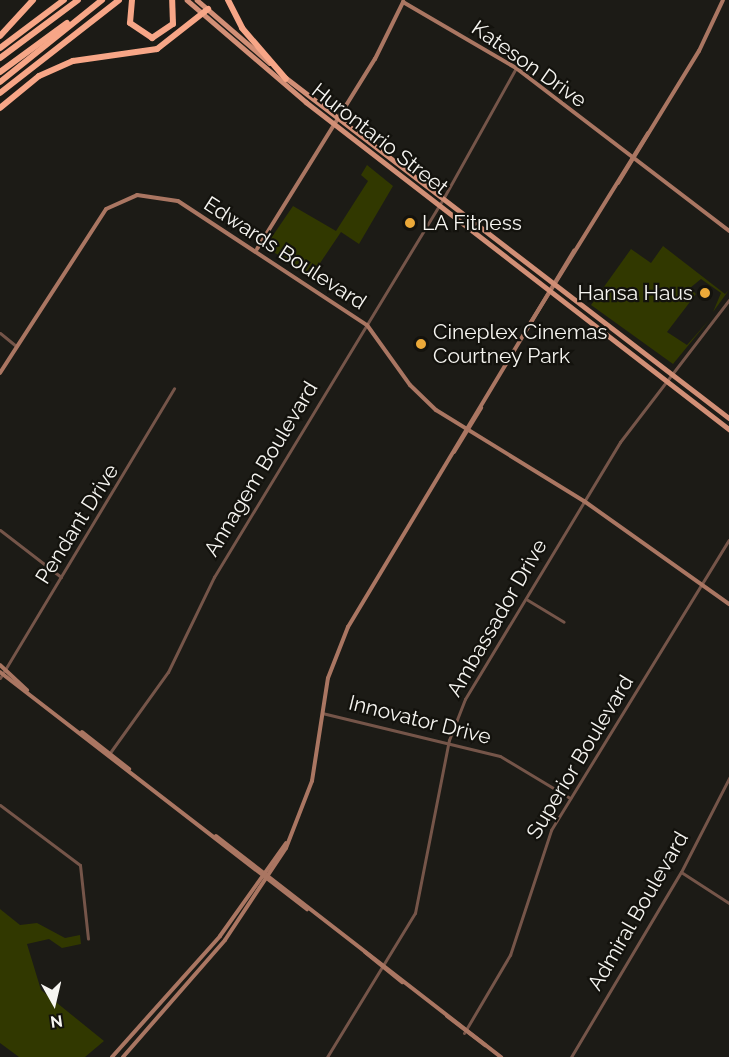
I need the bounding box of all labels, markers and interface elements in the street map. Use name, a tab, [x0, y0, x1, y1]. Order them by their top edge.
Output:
street label: Kateson Drive	[467, 15, 591, 113]
street label: Hurontario Street	[307, 78, 453, 200]
street label: Edwards Boulevard	[199, 191, 371, 315]
place label: LA Fitness	[422, 210, 523, 236]
marker: LA Fitness	[403, 216, 417, 230]
place label: Hansa Haus	[578, 280, 693, 306]
marker: Hansa Haus	[698, 286, 712, 300]
place label: Cineplex Cinemas Courtney Park	[433, 319, 608, 369]
marker: Cineplex Cinemas Courtney Park	[414, 337, 428, 351]
street label: Annagem Boulevard	[199, 377, 323, 561]
street label: Pendant Drive	[30, 459, 124, 589]
street label: Ambassador Drive	[442, 535, 552, 701]
street label: Superior Boulevard	[521, 670, 639, 844]
street label: Innovator Drive	[346, 690, 494, 750]
street label: Admiral Boulevard	[582, 827, 694, 995]
north arrow	[24, 973, 84, 1033]
text: N	[49, 1011, 64, 1032]

